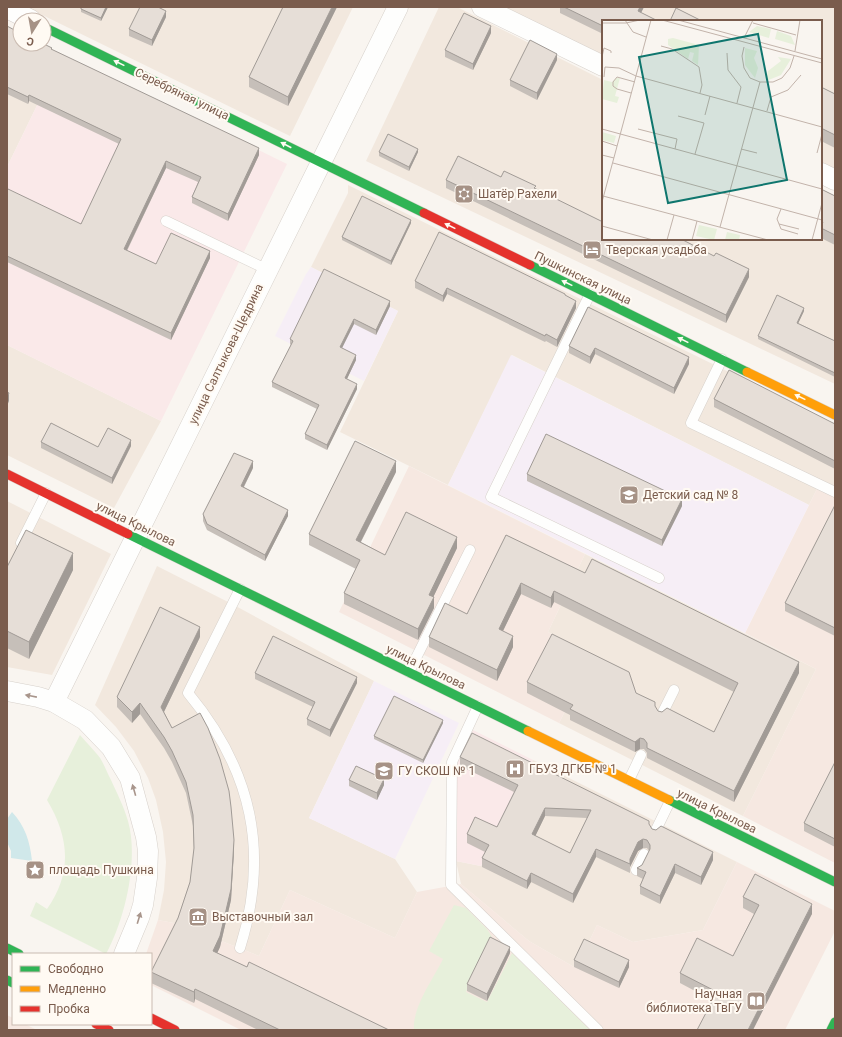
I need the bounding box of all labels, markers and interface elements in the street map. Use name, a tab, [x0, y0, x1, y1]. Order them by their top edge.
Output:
north arrow	[12, 12, 52, 52]
inset map	[602, 20, 822, 240]
text: С	[25, 34, 35, 48]
one-way arrow	[113, 60, 125, 66]
street label: Серебряная улица	[133, 65, 231, 123]
one-way arrow	[280, 142, 292, 148]
synagogue icon: Шатёр Рахели	[453, 183, 475, 205]
place label: Шатёр Рахели	[478, 187, 557, 201]
one-way arrow	[444, 223, 456, 229]
hotel icon: Тверская усадьба	[581, 239, 603, 261]
place label: Тверская усадьба	[606, 243, 707, 257]
street label: Пушкинская улица	[532, 248, 634, 308]
one-way arrow	[561, 280, 572, 286]
street label: улица Салтыкова-Щедрина	[186, 281, 266, 427]
one-way arrow	[678, 337, 689, 343]
one-way arrow	[794, 394, 806, 401]
school or university icon: Детский сад № 8	[618, 484, 640, 506]
place label: Детский сад № 8	[643, 488, 739, 502]
street label: улица Крылова	[94, 499, 178, 549]
street label: улица Крылова	[384, 642, 468, 692]
one-way arrow	[25, 692, 37, 698]
hospital icon: ГБУЗ ДГКБ № 1	[504, 758, 526, 780]
school or university icon: ГУ СКОШ № 1	[373, 760, 395, 782]
place label: ГБУЗ ДГКБ № 1	[529, 762, 617, 776]
place label: ГУ СКОШ № 1	[398, 764, 475, 778]
one-way arrow	[131, 784, 137, 796]
street label: улица Крылова	[675, 786, 759, 836]
place icon: площадь Пушкина	[24, 859, 46, 881]
place label: площадь Пушкина	[49, 863, 154, 877]
museum icon: Выставочный зал	[187, 906, 209, 928]
place label: Выставочный зал	[212, 910, 313, 924]
one-way arrow	[136, 912, 142, 924]
legend	[12, 953, 152, 1025]
text: Свободно	[48, 962, 104, 976]
text: Медленно	[48, 982, 106, 996]
place label: Научная библиотека ТвГУ	[646, 987, 742, 1015]
library icon: Научная библиотека ТвГУ	[745, 990, 767, 1012]
text: Пробка	[48, 1002, 90, 1016]

